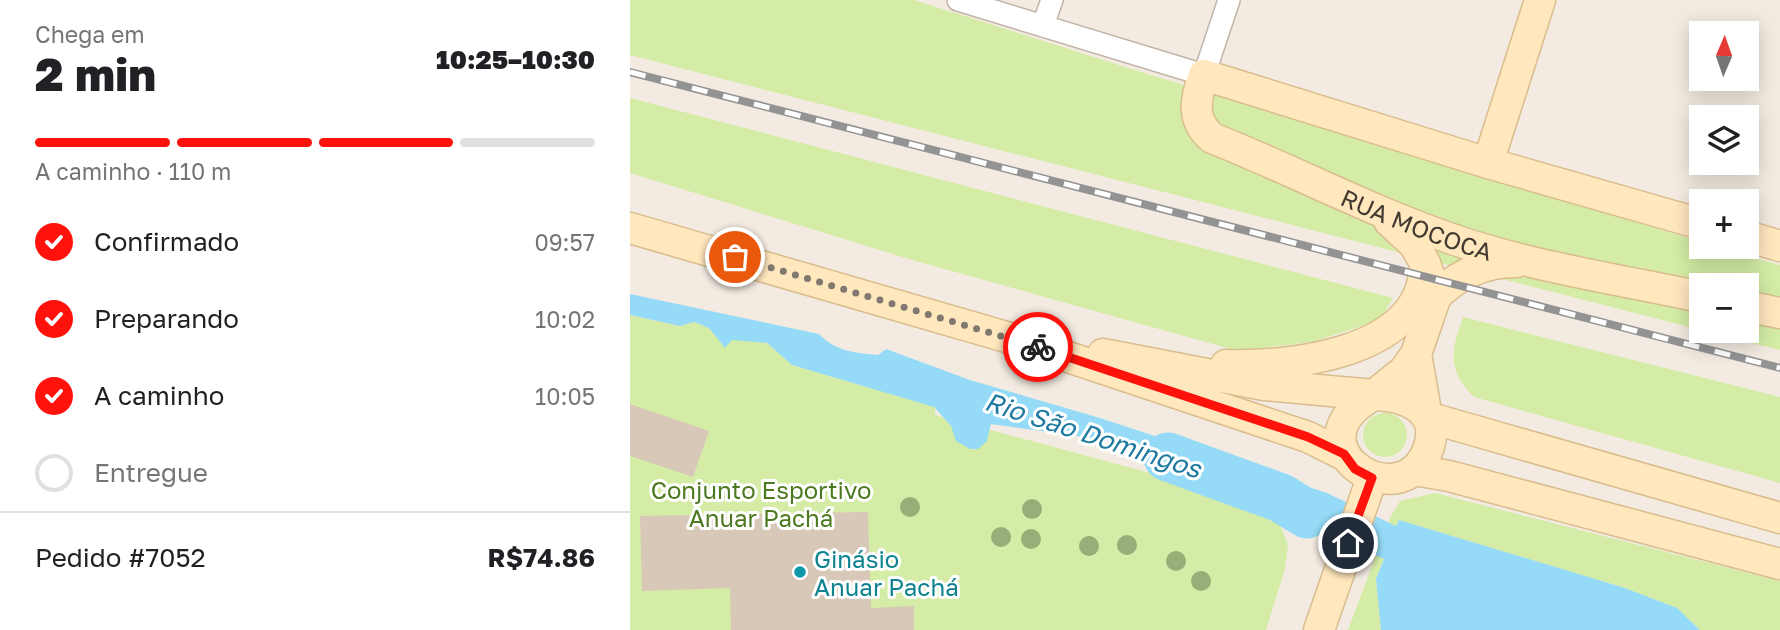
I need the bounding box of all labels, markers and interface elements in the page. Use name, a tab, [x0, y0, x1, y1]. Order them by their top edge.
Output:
text: Chega em	[35, 20, 145, 48]
north arrow	[1689, 21, 1759, 91]
map controls	[1689, 21, 1759, 343]
text: 10:25–10:30	[436, 44, 595, 75]
text: 2 min	[35, 46, 156, 101]
button: layers	[1689, 105, 1759, 175]
text: A caminho · 110 m	[35, 157, 231, 185]
street label: RUA MOCOCA	[1337, 182, 1496, 266]
button: +	[1689, 189, 1759, 259]
icon: check	[35, 223, 73, 261]
text: Confirmado	[94, 226, 239, 257]
pin	[705, 227, 765, 287]
text: 09:57	[534, 228, 595, 256]
icon: bag	[716, 238, 754, 276]
button: −	[1689, 273, 1759, 343]
icon: check	[35, 300, 73, 338]
text: Preparando	[94, 303, 239, 334]
text: 10:02	[535, 305, 595, 333]
courier	[1003, 312, 1073, 382]
icon: bike	[1019, 328, 1057, 366]
icon: check	[35, 377, 73, 415]
text: A caminho	[94, 380, 224, 411]
text: 10:05	[535, 382, 595, 410]
water label: Rio São Domingos	[981, 385, 1206, 485]
text: Entregue	[94, 457, 208, 488]
park label: Conjunto Esportivo Anuar Pachá	[651, 475, 871, 532]
pin	[1318, 513, 1378, 573]
icon: home	[1329, 524, 1367, 562]
text: Pedido #7052	[35, 542, 206, 573]
text: R$74.86	[488, 542, 595, 573]
place label: Ginásio Anuar Pachá	[814, 544, 959, 601]
marker: Ginásio Anuar Pachá	[792, 564, 808, 580]

